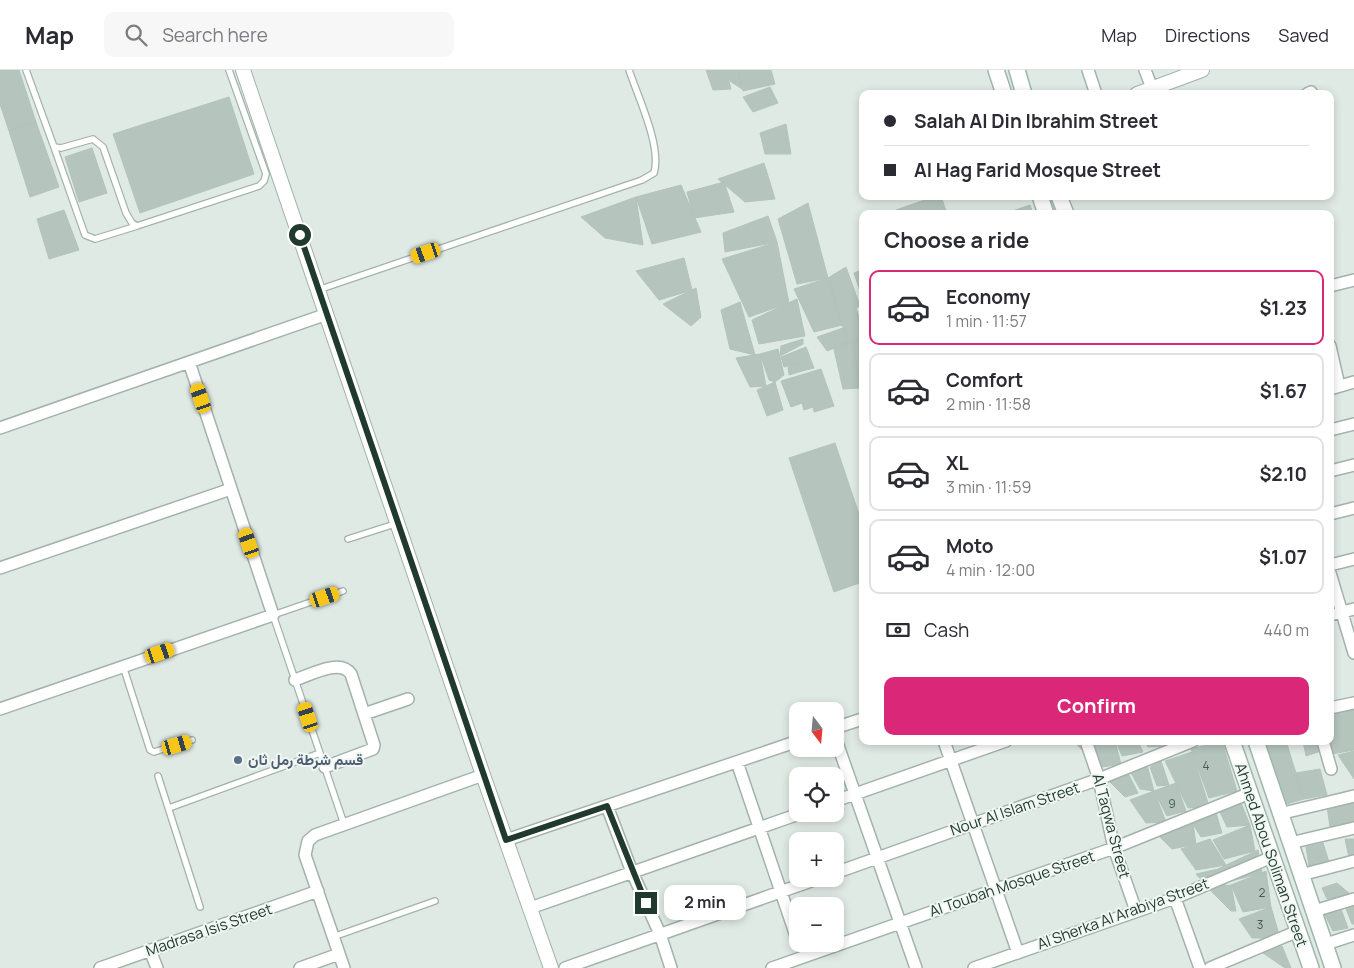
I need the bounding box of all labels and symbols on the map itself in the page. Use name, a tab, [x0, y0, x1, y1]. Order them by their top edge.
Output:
route start	[289, 224, 311, 246]
car	[409, 241, 442, 265]
car	[189, 381, 212, 415]
car	[237, 526, 260, 560]
car	[308, 585, 341, 609]
car	[143, 641, 176, 665]
car	[296, 700, 319, 734]
north arrow	[789, 702, 844, 758]
car	[160, 734, 193, 756]
place label: قسم شرطة رمل ثان	[248, 749, 363, 770]
marker: قسم شرطة رمل ثان	[232, 754, 244, 766]
house number: 4	[1202, 757, 1210, 774]
street label: Ahmed Abou Soliman Street	[1230, 760, 1313, 950]
street label: Al Taqwa Street	[1087, 771, 1136, 881]
street label: Nour Al Islam Street	[947, 777, 1082, 841]
house number: 9	[1168, 795, 1176, 812]
street label: Al Toubah Mosque Street	[926, 845, 1097, 922]
street label: Al Sherka Al Arabiya Street	[1034, 873, 1212, 954]
house number: 2	[1259, 884, 1266, 901]
callout: 2 min	[664, 886, 746, 920]
route end	[635, 892, 657, 914]
street label: Madrasa Isis Street	[143, 898, 275, 961]
house number: 3	[1257, 916, 1263, 933]

